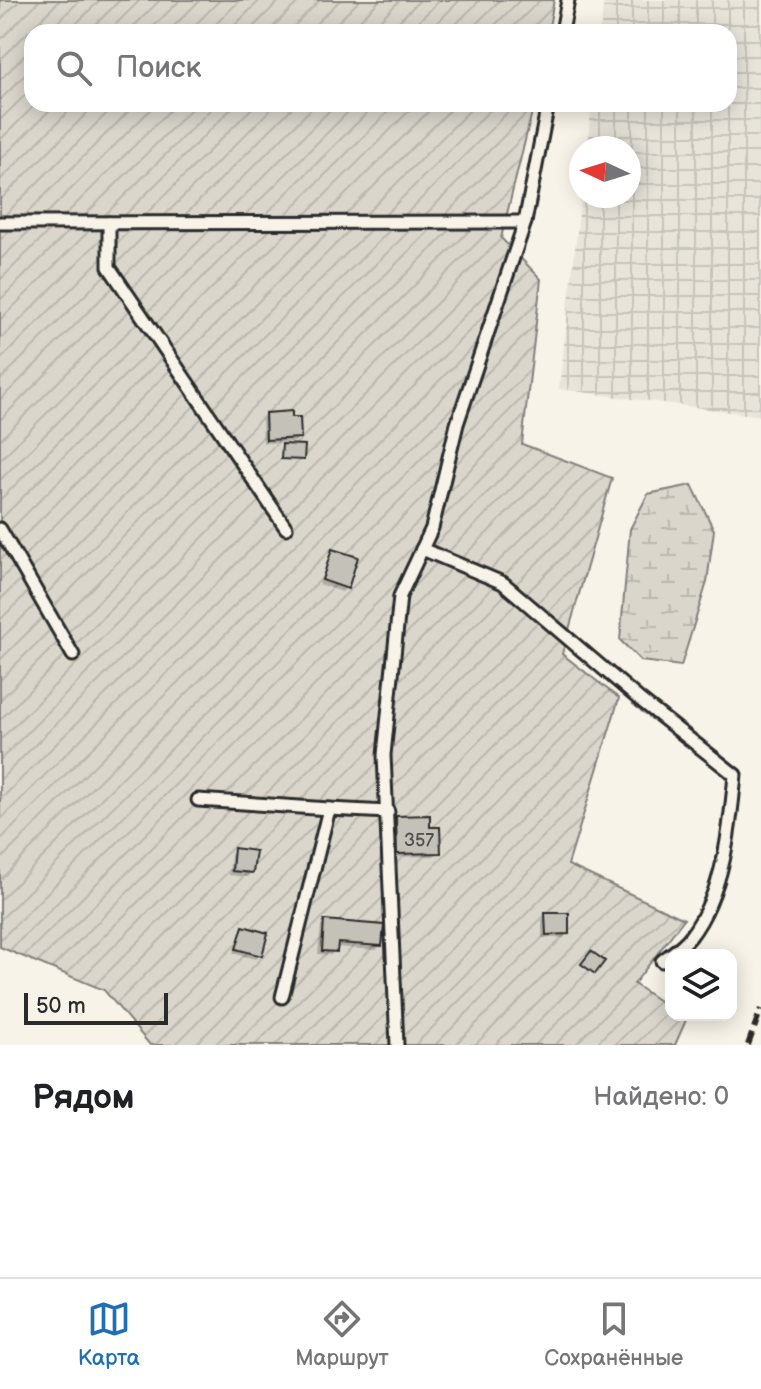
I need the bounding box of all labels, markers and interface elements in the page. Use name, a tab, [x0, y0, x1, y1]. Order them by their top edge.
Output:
search box	[24, 24, 737, 112]
icon: search	[52, 46, 96, 90]
text: Поиск	[116, 50, 202, 86]
north arrow	[569, 136, 641, 208]
house number: 357	[404, 830, 434, 851]
map controls	[665, 949, 737, 1021]
button: layers	[665, 949, 737, 1021]
scale bar	[24, 989, 168, 1025]
text: 50 m	[36, 993, 86, 1020]
text: Рядом	[32, 1077, 134, 1118]
text: Найдено: 0	[593, 1082, 729, 1113]
tab: Карта	[78, 1297, 140, 1372]
tab: Маршрут	[295, 1297, 389, 1372]
tab: Сохранённые	[544, 1297, 683, 1372]

